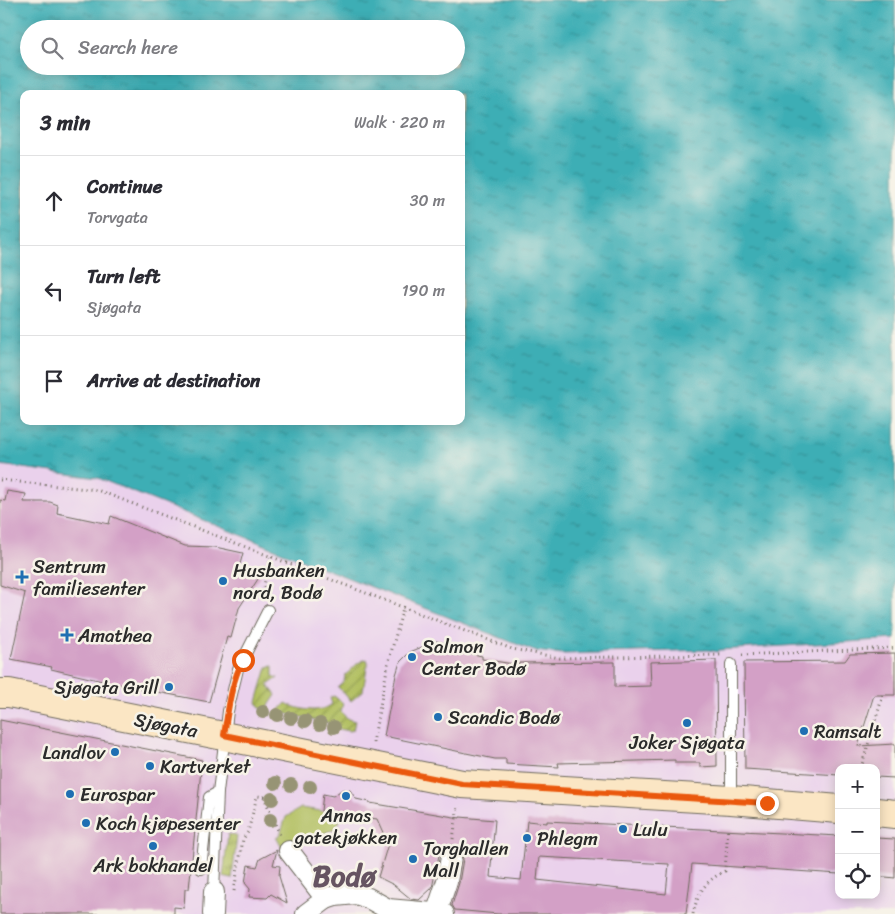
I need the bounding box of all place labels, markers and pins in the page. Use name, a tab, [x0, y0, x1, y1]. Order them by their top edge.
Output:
place label: Sentrum familiesenter	[33, 550, 146, 605]
place label: Husbanken nord, Bodø	[233, 554, 325, 609]
marker: Sentrum familiesenter	[15, 570, 29, 584]
marker: Husbanken nord, Bodø	[217, 575, 229, 587]
place label: Amathea	[77, 619, 153, 652]
marker: Amathea	[60, 628, 74, 642]
place label: Salmon Center Bodø	[422, 630, 527, 685]
marker: Salmon Center Bodø	[406, 651, 418, 663]
place label: Sjøgata Grill	[54, 671, 160, 704]
marker: Sjøgata Grill	[163, 681, 175, 693]
place label: Scandic Bodø	[448, 701, 561, 734]
marker: Scandic Bodø	[432, 711, 444, 723]
place label: Ramsalt	[814, 715, 882, 748]
marker: Joker Sjøgata	[681, 717, 693, 729]
marker: Ramsalt	[798, 725, 810, 737]
place label: Joker Sjøgata	[628, 726, 745, 759]
place label: Landlov	[43, 736, 106, 769]
marker: Landlov	[109, 746, 121, 758]
place label: Kartverket	[160, 750, 252, 783]
marker: Kartverket	[144, 760, 156, 772]
place label: Eurospar	[80, 778, 155, 811]
marker: Eurospar	[64, 788, 76, 800]
marker: Annas gatekjøkken	[340, 790, 352, 802]
place label: Annas gatekjøkken	[293, 799, 397, 854]
place label: Koch kjøpesenter	[96, 807, 242, 840]
place label: Lulu	[633, 813, 668, 846]
marker: Koch kjøpesenter	[80, 817, 92, 829]
place label: Phlegm	[537, 822, 598, 855]
marker: Lulu	[617, 823, 629, 835]
place label: Torghallen Mall	[423, 832, 509, 887]
marker: Phlegm	[521, 832, 533, 844]
marker: Ark bokhandel	[147, 840, 159, 852]
place label: Ark bokhandel	[92, 849, 213, 882]
marker: Torghallen Mall	[407, 853, 419, 865]

